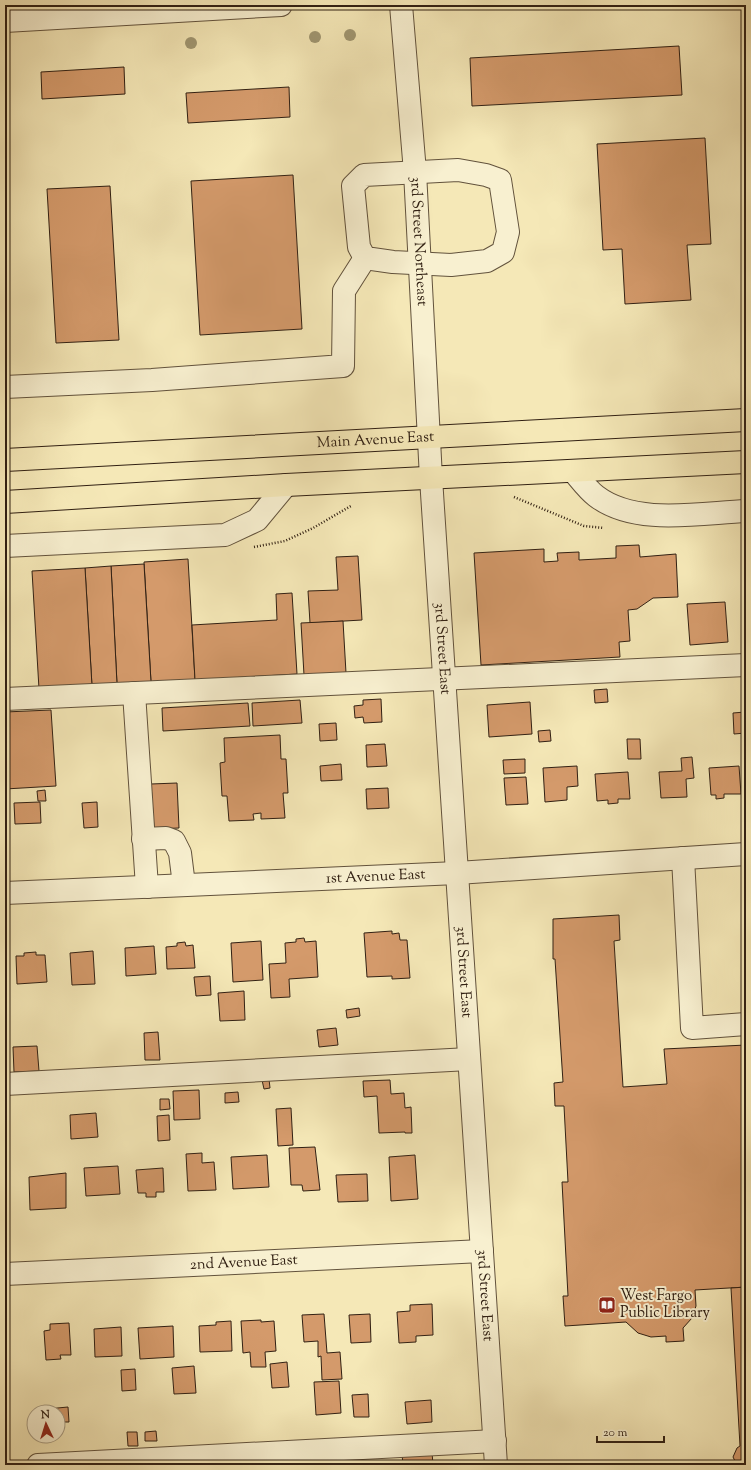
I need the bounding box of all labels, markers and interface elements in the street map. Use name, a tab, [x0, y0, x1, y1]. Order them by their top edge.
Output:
street label: 3rd Street Northeast	[405, 176, 432, 307]
street label: Main Avenue East	[316, 426, 435, 454]
street label: 3rd Street East	[429, 602, 456, 695]
street label: 1st Avenue East	[325, 864, 426, 889]
street label: 3rd Street East	[450, 925, 477, 1019]
street label: 3rd Street East	[471, 1248, 498, 1342]
street label: 2nd Avenue East	[189, 1249, 298, 1276]
place label: West Fargo Public Library	[620, 1286, 711, 1324]
library icon: West Fargo Public Library	[597, 1295, 617, 1315]
north arrow	[26, 1404, 66, 1444]
text: N	[39, 1407, 51, 1423]
scale bar	[597, 1418, 664, 1444]
text: 20 m	[603, 1424, 628, 1442]

